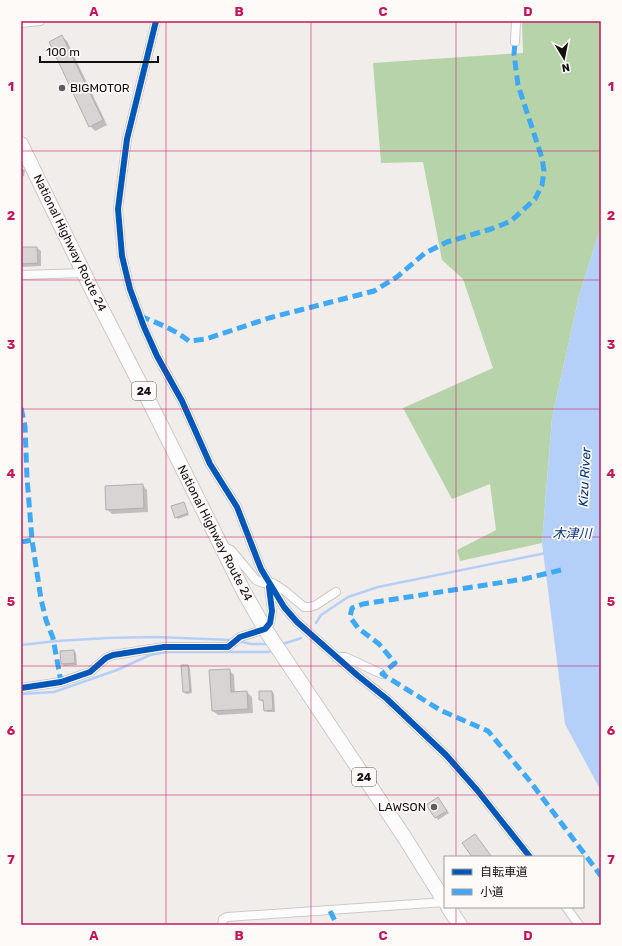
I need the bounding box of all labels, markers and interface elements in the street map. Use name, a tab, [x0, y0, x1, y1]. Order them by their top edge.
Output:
text: A	[89, 4, 99, 19]
text: B	[234, 4, 244, 19]
text: C	[378, 4, 388, 19]
text: D	[523, 4, 533, 19]
scale bar	[40, 38, 158, 64]
north arrow	[544, 38, 584, 78]
text: 100 m	[46, 45, 80, 59]
text: N	[561, 60, 571, 74]
text: 1	[8, 79, 14, 94]
text: 1	[608, 79, 614, 94]
place label: BIGMOTOR	[70, 81, 130, 95]
marker: BIGMOTOR	[57, 83, 67, 93]
street label: National Highway Route 24	[31, 172, 110, 314]
text: 2	[7, 208, 15, 223]
text: 2	[607, 208, 615, 223]
text: 3	[7, 337, 16, 352]
text: 3	[607, 337, 616, 352]
road number: 24	[132, 382, 156, 400]
water label: Kizu River	[575, 446, 594, 507]
street label: National Highway Route 24	[175, 463, 256, 604]
text: 4	[7, 466, 16, 481]
text: 4	[607, 466, 616, 481]
water label: 木津川	[552, 526, 593, 541]
text: 5	[7, 594, 15, 609]
text: 5	[607, 594, 615, 609]
text: 6	[7, 723, 16, 738]
text: 6	[607, 723, 616, 738]
road number: 24	[352, 768, 376, 786]
place label: LAWSON	[378, 800, 426, 814]
marker: LAWSON	[429, 802, 439, 812]
text: 7	[7, 852, 15, 867]
text: 7	[607, 852, 615, 867]
legend	[444, 856, 584, 908]
text: 自転車道	[480, 865, 528, 879]
text: 小道	[480, 885, 504, 899]
text: A	[89, 928, 99, 943]
text: B	[234, 928, 244, 943]
text: C	[378, 928, 388, 943]
text: D	[523, 928, 533, 943]

